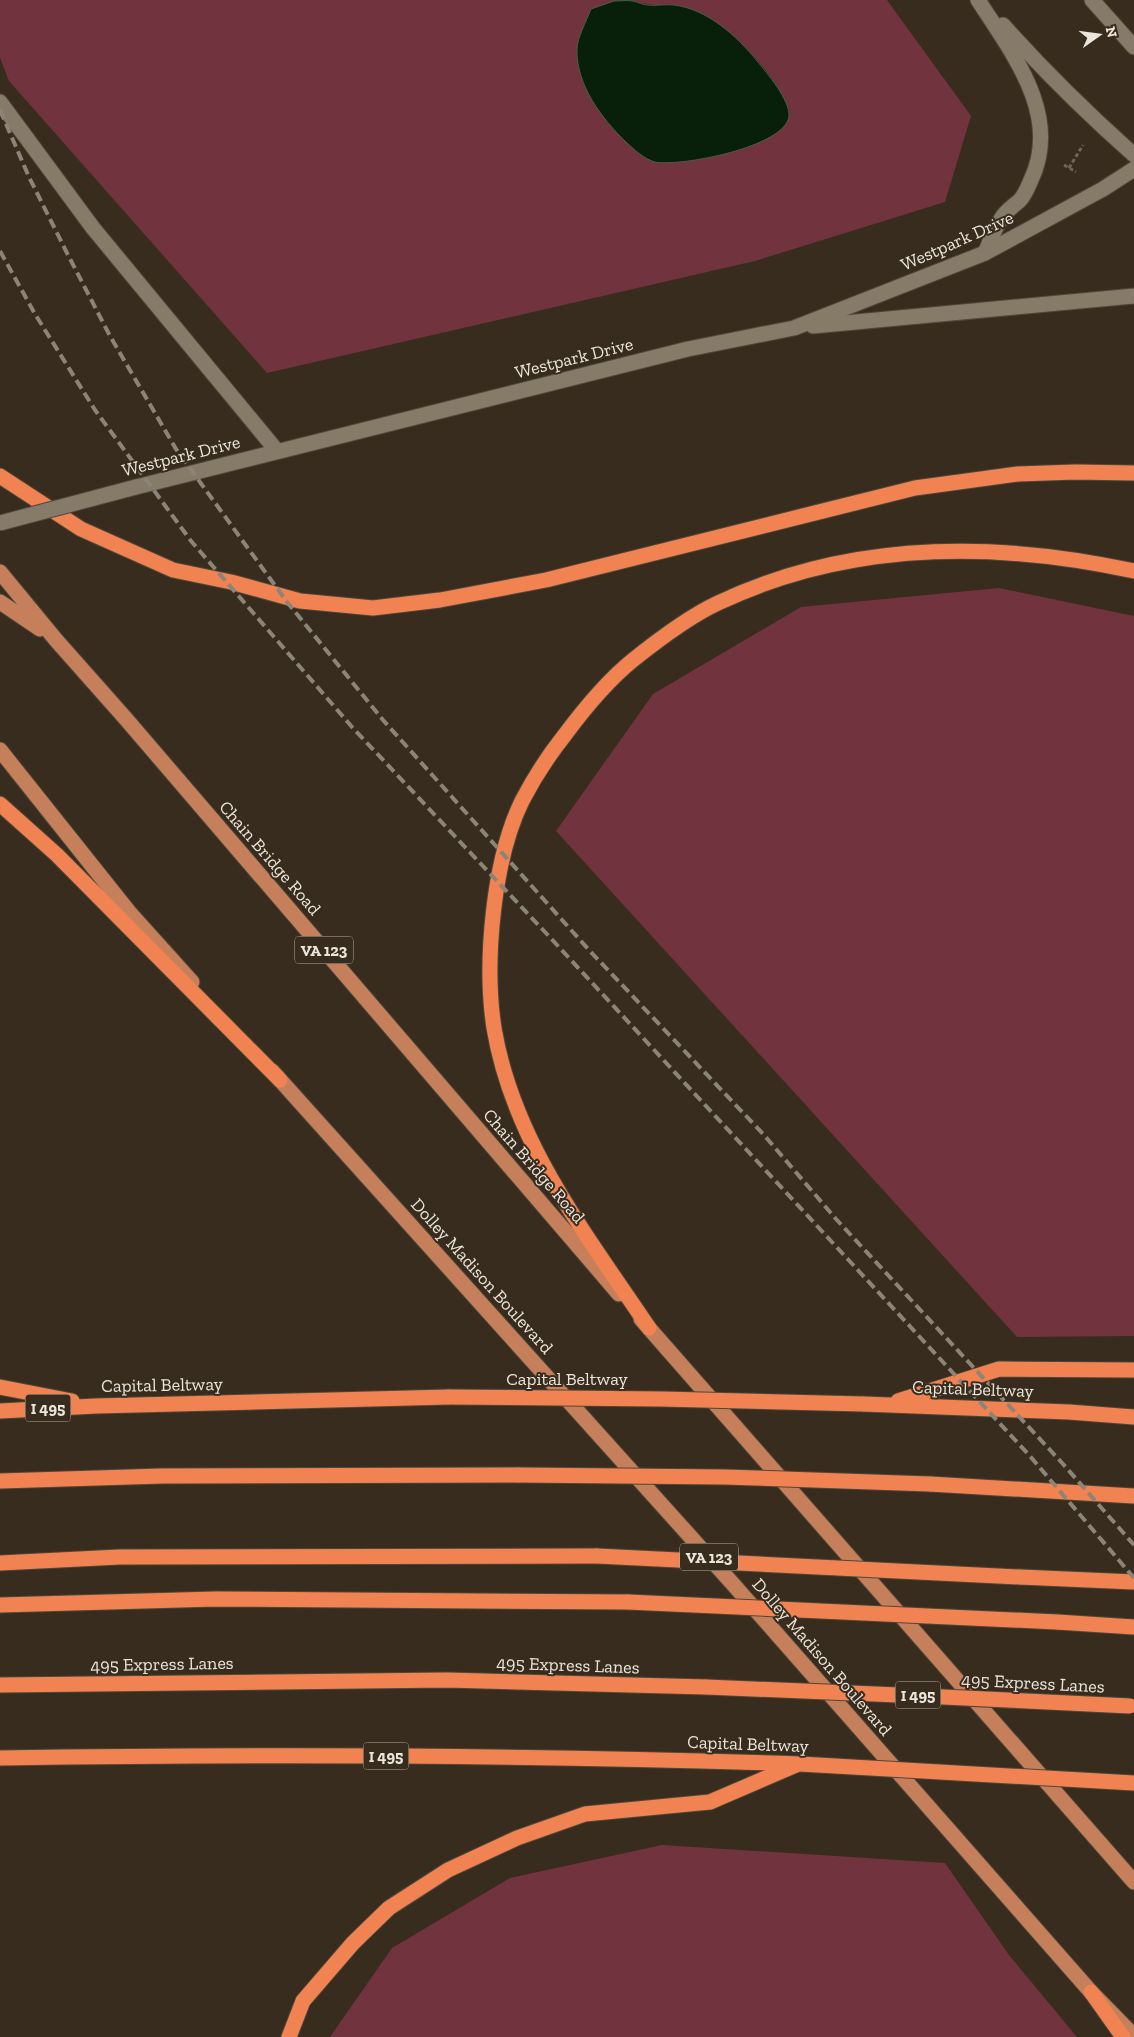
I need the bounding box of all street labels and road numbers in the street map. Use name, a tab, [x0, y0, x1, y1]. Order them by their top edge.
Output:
street label: Westpark Drive	[897, 206, 1017, 276]
street label: Westpark Drive	[513, 333, 635, 383]
street label: Westpark Drive	[120, 431, 242, 481]
street label: Chain Bridge Road	[214, 796, 326, 920]
road number: VA 123	[295, 936, 353, 964]
street label: Chain Bridge Road	[478, 1104, 590, 1228]
street label: Dolley Madison Boulevard	[406, 1194, 558, 1358]
street label: Capital Beltway	[506, 1368, 629, 1390]
street label: Capital Beltway	[101, 1373, 224, 1397]
street label: Capital Beltway	[912, 1376, 1035, 1402]
road number: I 495	[26, 1395, 70, 1422]
road number: VA 123	[680, 1544, 738, 1570]
street label: Dolley Madison Boulevard	[748, 1574, 897, 1740]
street label: 495 Express Lanes	[90, 1652, 234, 1676]
street label: 495 Express Lanes	[496, 1652, 640, 1678]
street label: 495 Express Lanes	[961, 1668, 1105, 1698]
road number: I 495	[896, 1682, 940, 1708]
street label: Capital Beltway	[687, 1731, 810, 1757]
road number: I 495	[364, 1742, 408, 1770]

